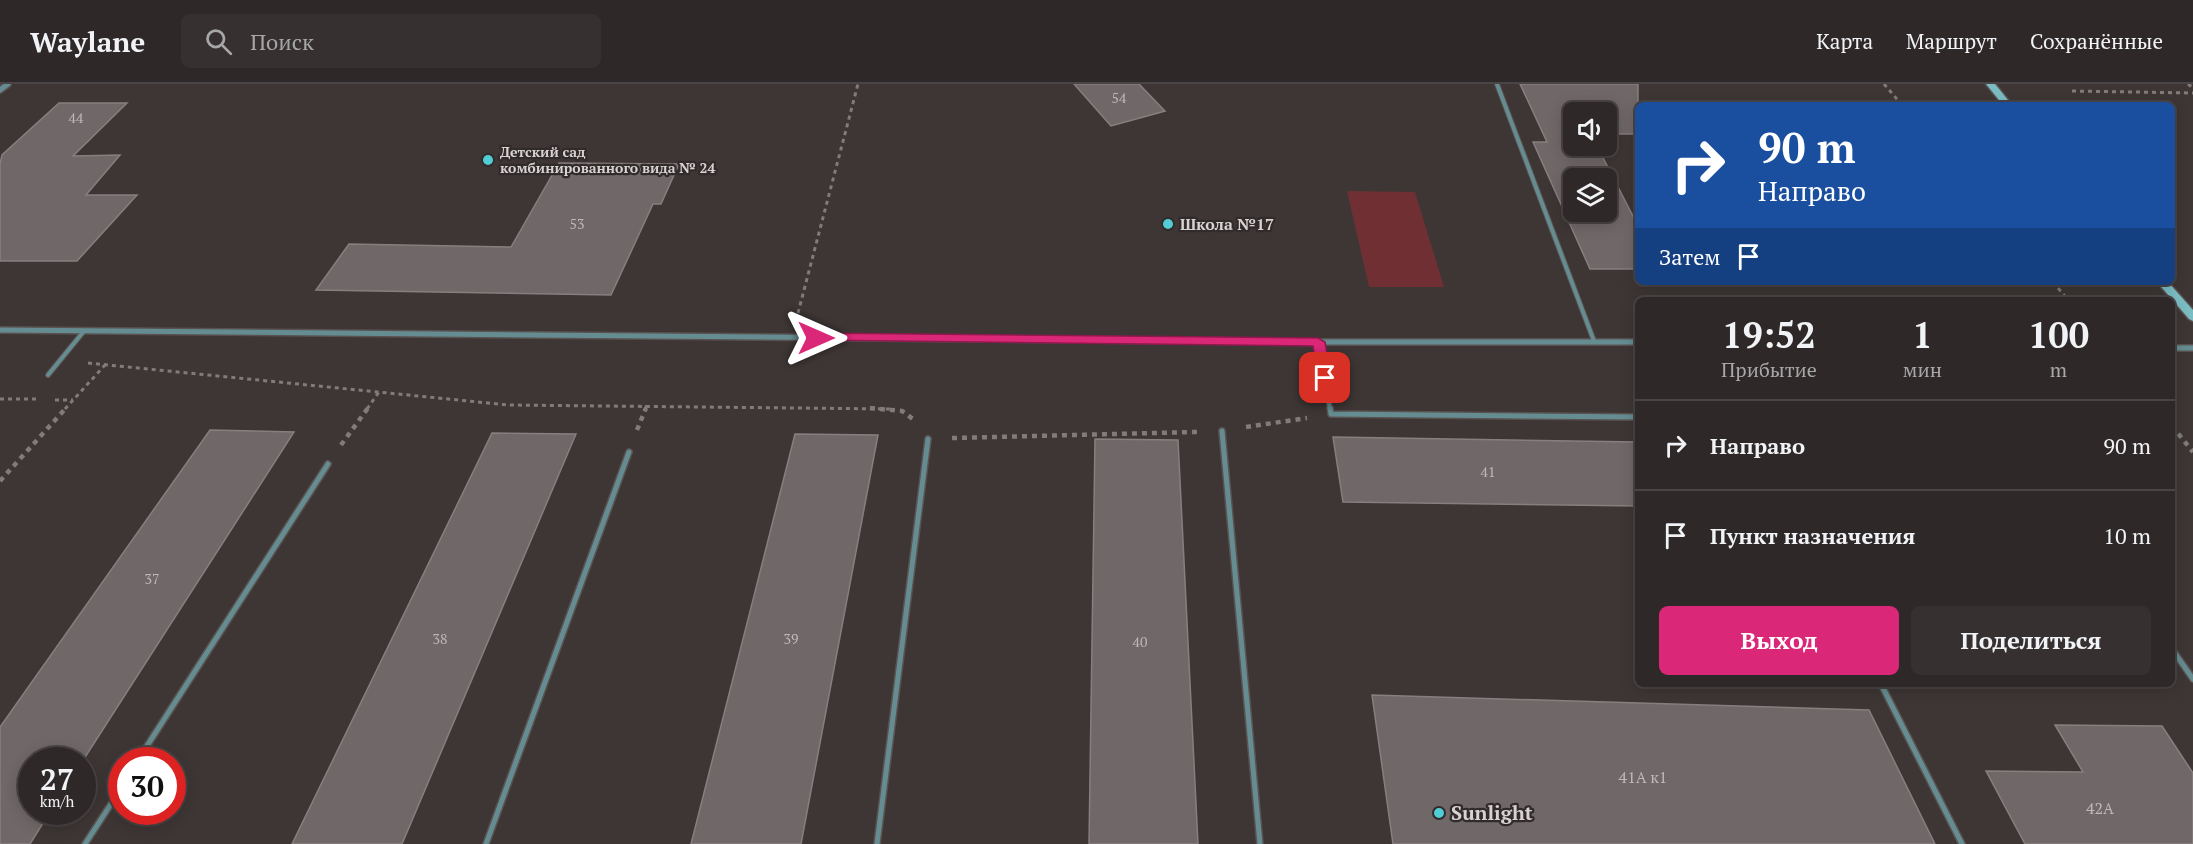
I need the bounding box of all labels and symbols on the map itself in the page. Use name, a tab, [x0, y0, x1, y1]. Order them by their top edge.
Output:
house number: 54	[1112, 88, 1127, 107]
house number: 44	[69, 108, 84, 127]
place label: Детский сад комбинированного вида № 24	[500, 142, 715, 177]
marker: Детский сад комбинированного вида № 24	[481, 153, 495, 167]
place label: Школа №17	[1180, 213, 1274, 235]
house number: 53	[570, 214, 584, 233]
marker: Школа №17	[1161, 217, 1175, 231]
position arrow	[784, 306, 848, 370]
pin	[1299, 352, 1350, 403]
house number: 41	[1481, 462, 1495, 481]
house number: 37	[145, 569, 159, 588]
house number: 38	[433, 629, 447, 648]
house number: 39	[784, 629, 798, 648]
house number: 40	[1133, 632, 1147, 651]
speed limit sign: 30	[108, 747, 186, 825]
house number: 41А к1	[1619, 766, 1667, 788]
house number: 42А	[2086, 797, 2114, 819]
place label: Sunlight	[1451, 799, 1533, 826]
marker: Sunlight	[1432, 806, 1446, 820]

